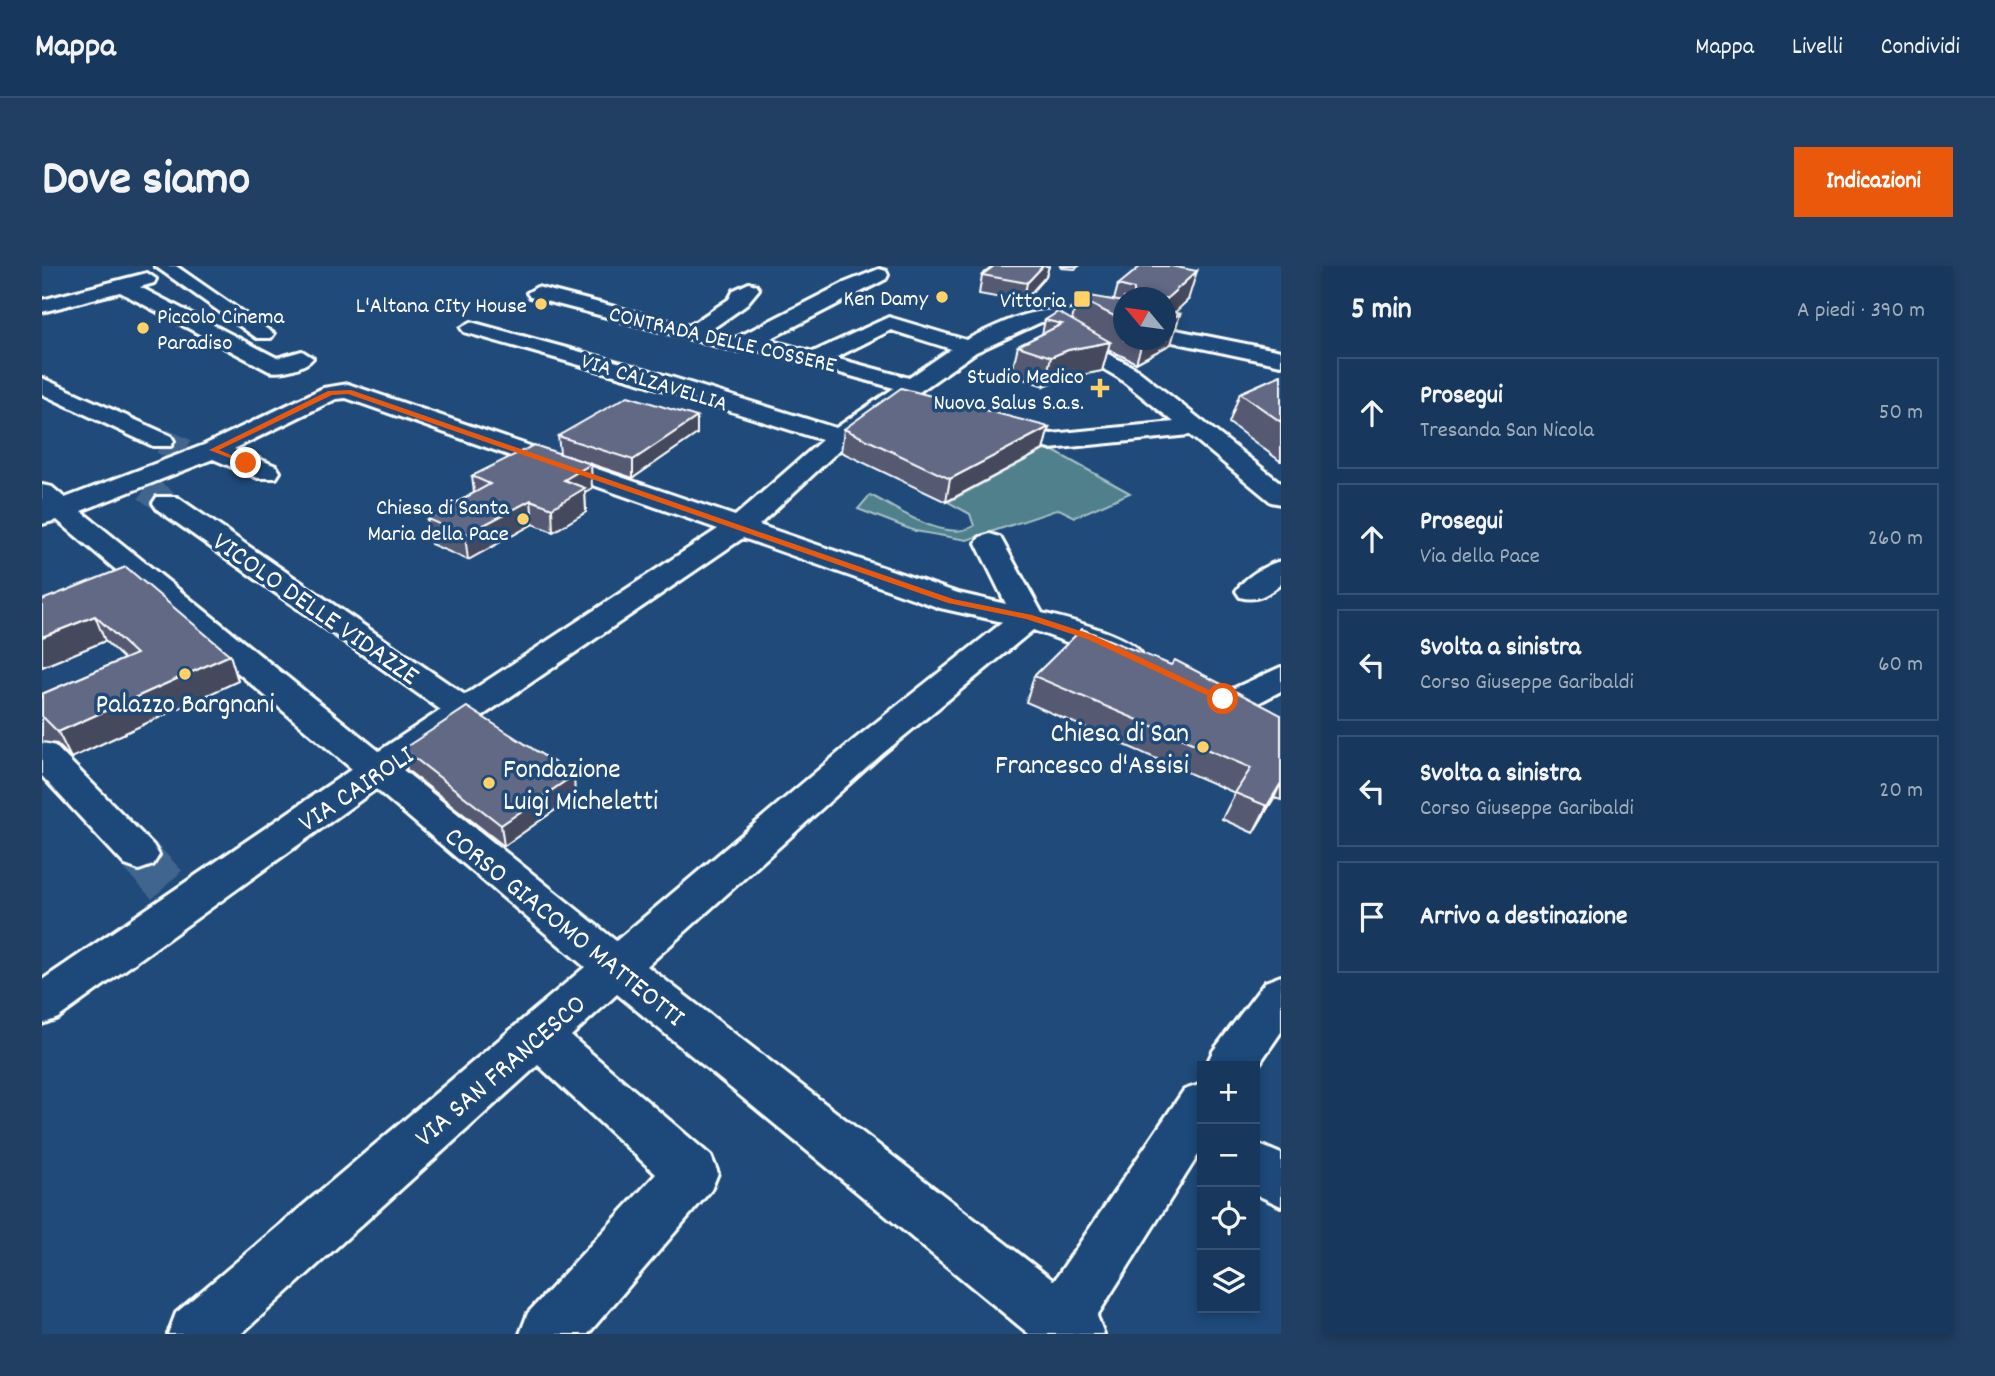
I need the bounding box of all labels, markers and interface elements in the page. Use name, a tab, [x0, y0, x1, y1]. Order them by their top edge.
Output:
text: Mappa	[35, 25, 116, 72]
text: Mappa	[1695, 31, 1754, 65]
text: Livelli	[1792, 31, 1843, 65]
text: Condividi	[1881, 31, 1960, 65]
text: Dove siamo	[42, 147, 250, 217]
button: Indicazioni	[1794, 147, 1953, 217]
place label: Ken Damy	[844, 284, 929, 317]
place label: Vittoria	[1000, 286, 1067, 319]
north arrow	[1113, 287, 1176, 350]
marker: Ken Damy	[934, 289, 950, 305]
marker: Vittoria	[1072, 289, 1092, 309]
text: 5 min	[1351, 290, 1412, 333]
place label: L'Altana CIty House	[356, 291, 527, 324]
text: A piedi · 390 m	[1797, 295, 1925, 328]
marker: L'Altana CIty House	[533, 296, 549, 312]
street label: CONTRADA DELLE COSSERE	[605, 299, 840, 384]
place label: Piccolo Cinema Paradiso	[157, 302, 285, 361]
marker: Piccolo Cinema Paradiso	[135, 320, 151, 336]
street label: VIA CALZAVELLIA	[576, 346, 732, 422]
place label: Studio Medico Nuova Salus S.a.s.	[934, 362, 1084, 421]
marker: Studio Medico Nuova Salus S.a.s.	[1090, 378, 1110, 398]
text: Prosegui	[1420, 378, 1503, 415]
icon: ahead	[1353, 394, 1391, 432]
text: 50 m	[1879, 397, 1923, 430]
text: Tresanda San Nicola	[1420, 415, 1594, 448]
route end	[230, 447, 261, 478]
place label: Chiesa di Santa Maria della Pace	[367, 493, 510, 552]
text: Prosegui	[1420, 504, 1503, 541]
marker: Chiesa di Santa Maria della Pace	[515, 511, 531, 527]
icon: ahead	[1353, 520, 1391, 558]
text: 260 m	[1868, 523, 1923, 556]
street label: VICOLO DELLE VIDAZZE	[203, 525, 426, 698]
text: Via della Pace	[1420, 541, 1540, 574]
text: Svolta a sinistra	[1420, 630, 1581, 667]
icon: left	[1353, 646, 1391, 684]
text: 60 m	[1878, 649, 1923, 682]
marker: Palazzo Bargnani	[177, 666, 193, 682]
text: Corso Giuseppe Garibaldi	[1420, 667, 1634, 700]
route start	[1207, 683, 1238, 714]
place label: Palazzo Bargnani	[96, 687, 274, 727]
place label: Chiesa di San Francesco d'Assisi	[995, 716, 1189, 788]
street label: VIA CAIROLI	[292, 738, 424, 844]
marker: Chiesa di San Francesco d'Assisi	[1195, 739, 1211, 755]
place label: Fondazione Luigi Micheletti	[503, 752, 658, 824]
text: Svolta a sinistra	[1420, 756, 1581, 793]
icon: left	[1353, 772, 1391, 810]
marker: Fondazione Luigi Micheletti	[481, 775, 497, 791]
text: 20 m	[1879, 775, 1923, 808]
text: Corso Giuseppe Garibaldi	[1420, 793, 1634, 826]
street label: CORSO GIACOMO MATTEOTTI	[434, 819, 692, 1039]
icon: arrive	[1353, 898, 1391, 936]
text: Arrivo a destinazione	[1420, 899, 1628, 936]
street label: VIA SAN FRANCESCO	[408, 987, 597, 1159]
map controls	[1197, 1061, 1260, 1313]
button: +	[1197, 1061, 1260, 1124]
button: −	[1197, 1124, 1260, 1187]
button: locate	[1197, 1187, 1260, 1250]
button: layers	[1197, 1250, 1260, 1313]

